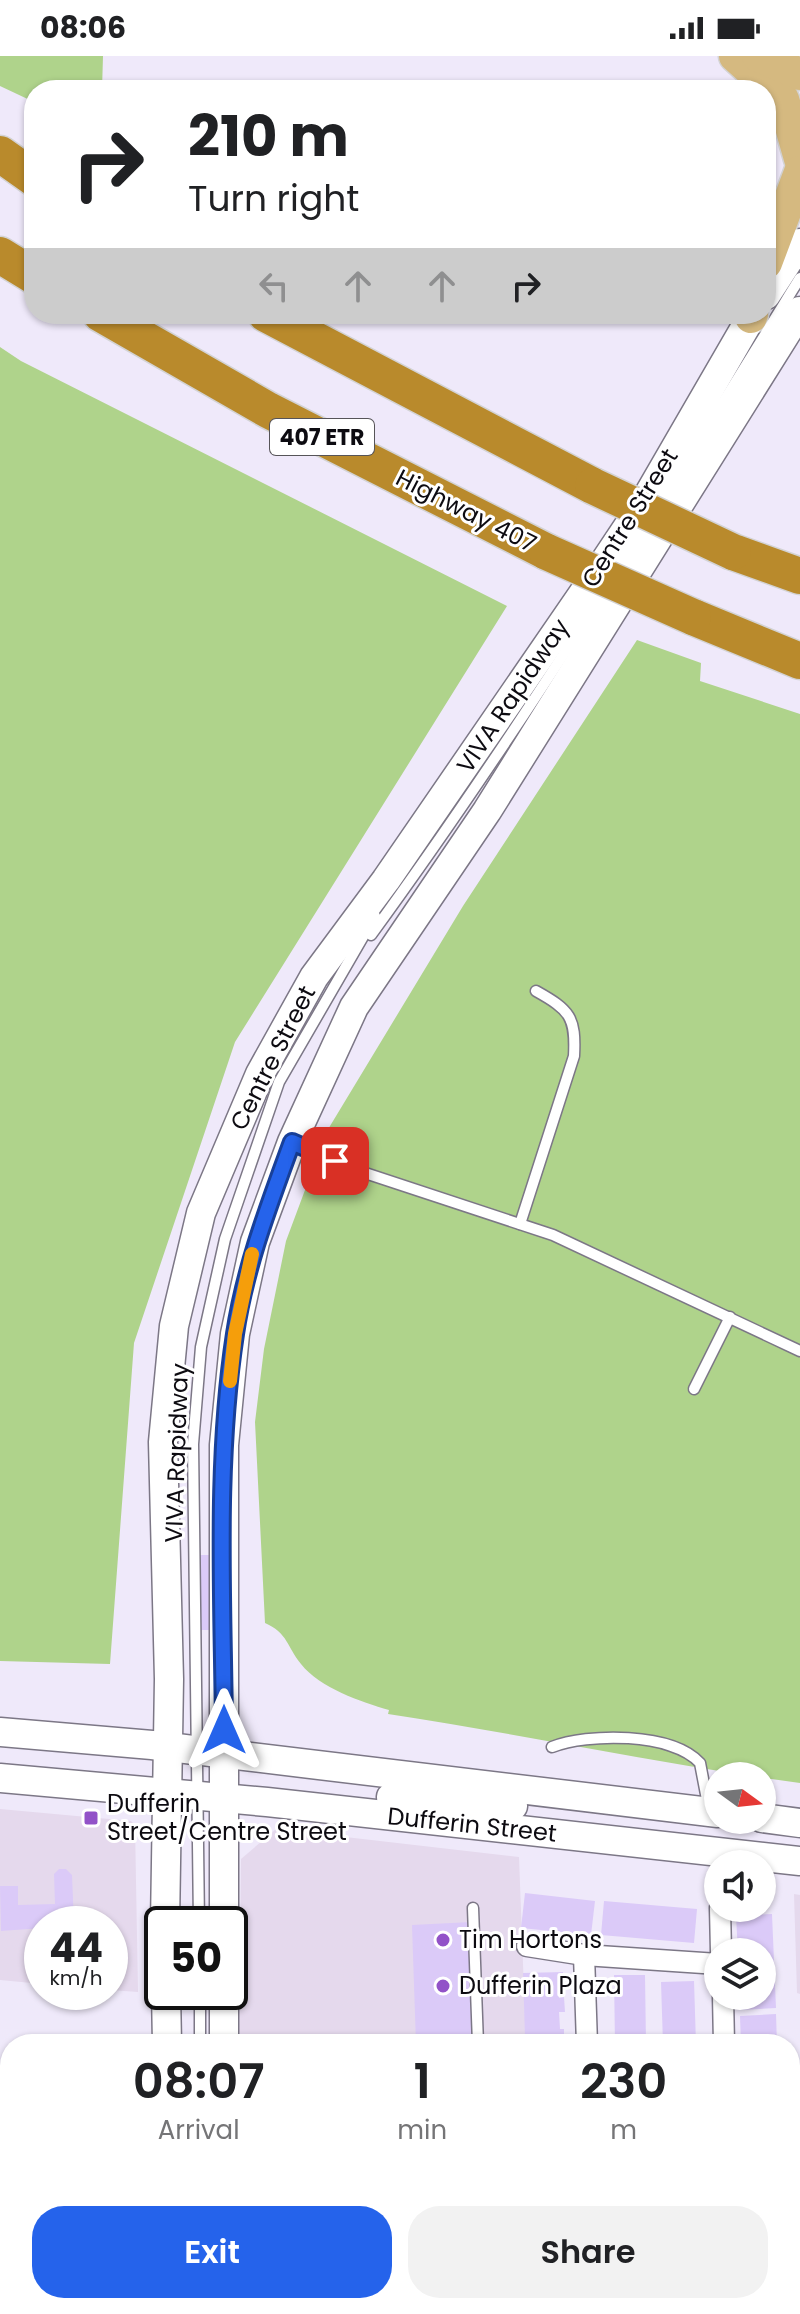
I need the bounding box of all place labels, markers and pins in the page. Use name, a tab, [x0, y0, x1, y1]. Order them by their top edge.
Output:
pin	[301, 1127, 369, 1195]
place label: Dufferin Street/Centre Street	[107, 1787, 347, 1848]
marker: Dufferin Street/Centre Street	[82, 1809, 100, 1827]
place label: Tim Hortons	[459, 1923, 602, 1956]
marker: Tim Hortons	[434, 1931, 452, 1949]
place label: Dufferin Plaza	[459, 1969, 622, 2002]
marker: Dufferin Plaza	[434, 1977, 452, 1995]

